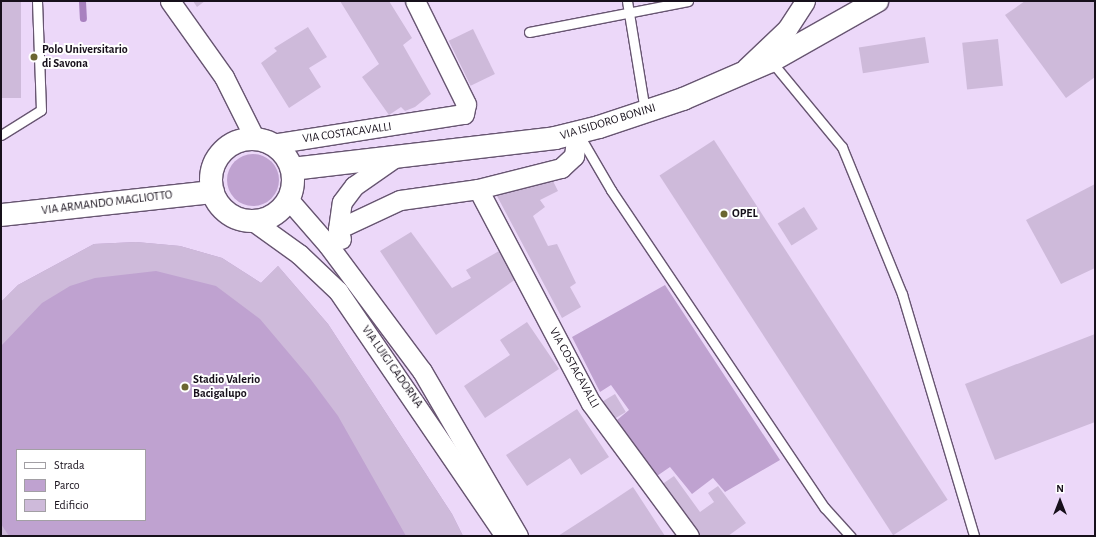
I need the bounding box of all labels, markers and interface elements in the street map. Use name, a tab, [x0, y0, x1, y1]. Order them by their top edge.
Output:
place label: Polo Universitario di Savona	[42, 43, 128, 71]
marker: Polo Universitario di Savona	[29, 52, 39, 62]
street label: VIA ISIDORO BONINI	[558, 101, 658, 143]
street label: VIA COSTACAVALLI	[302, 120, 392, 146]
street label: VIA ARMANDO MAGLIOTTO	[41, 188, 173, 218]
place label: OPEL	[732, 207, 758, 221]
marker: OPEL	[719, 209, 729, 219]
street label: VIA LUIGI CADORNA	[358, 323, 426, 411]
street label: VIA COSTACAVALLI	[546, 325, 602, 411]
place label: Stadio Valerio Bacigalupo	[193, 373, 260, 401]
marker: Stadio Valerio Bacigalupo	[180, 382, 190, 392]
legend	[16, 449, 146, 521]
text: Strada	[54, 459, 85, 471]
text: Parco	[54, 479, 80, 491]
north arrow	[1040, 481, 1080, 521]
text: N	[1056, 483, 1064, 494]
text: Edificio	[54, 499, 89, 511]

